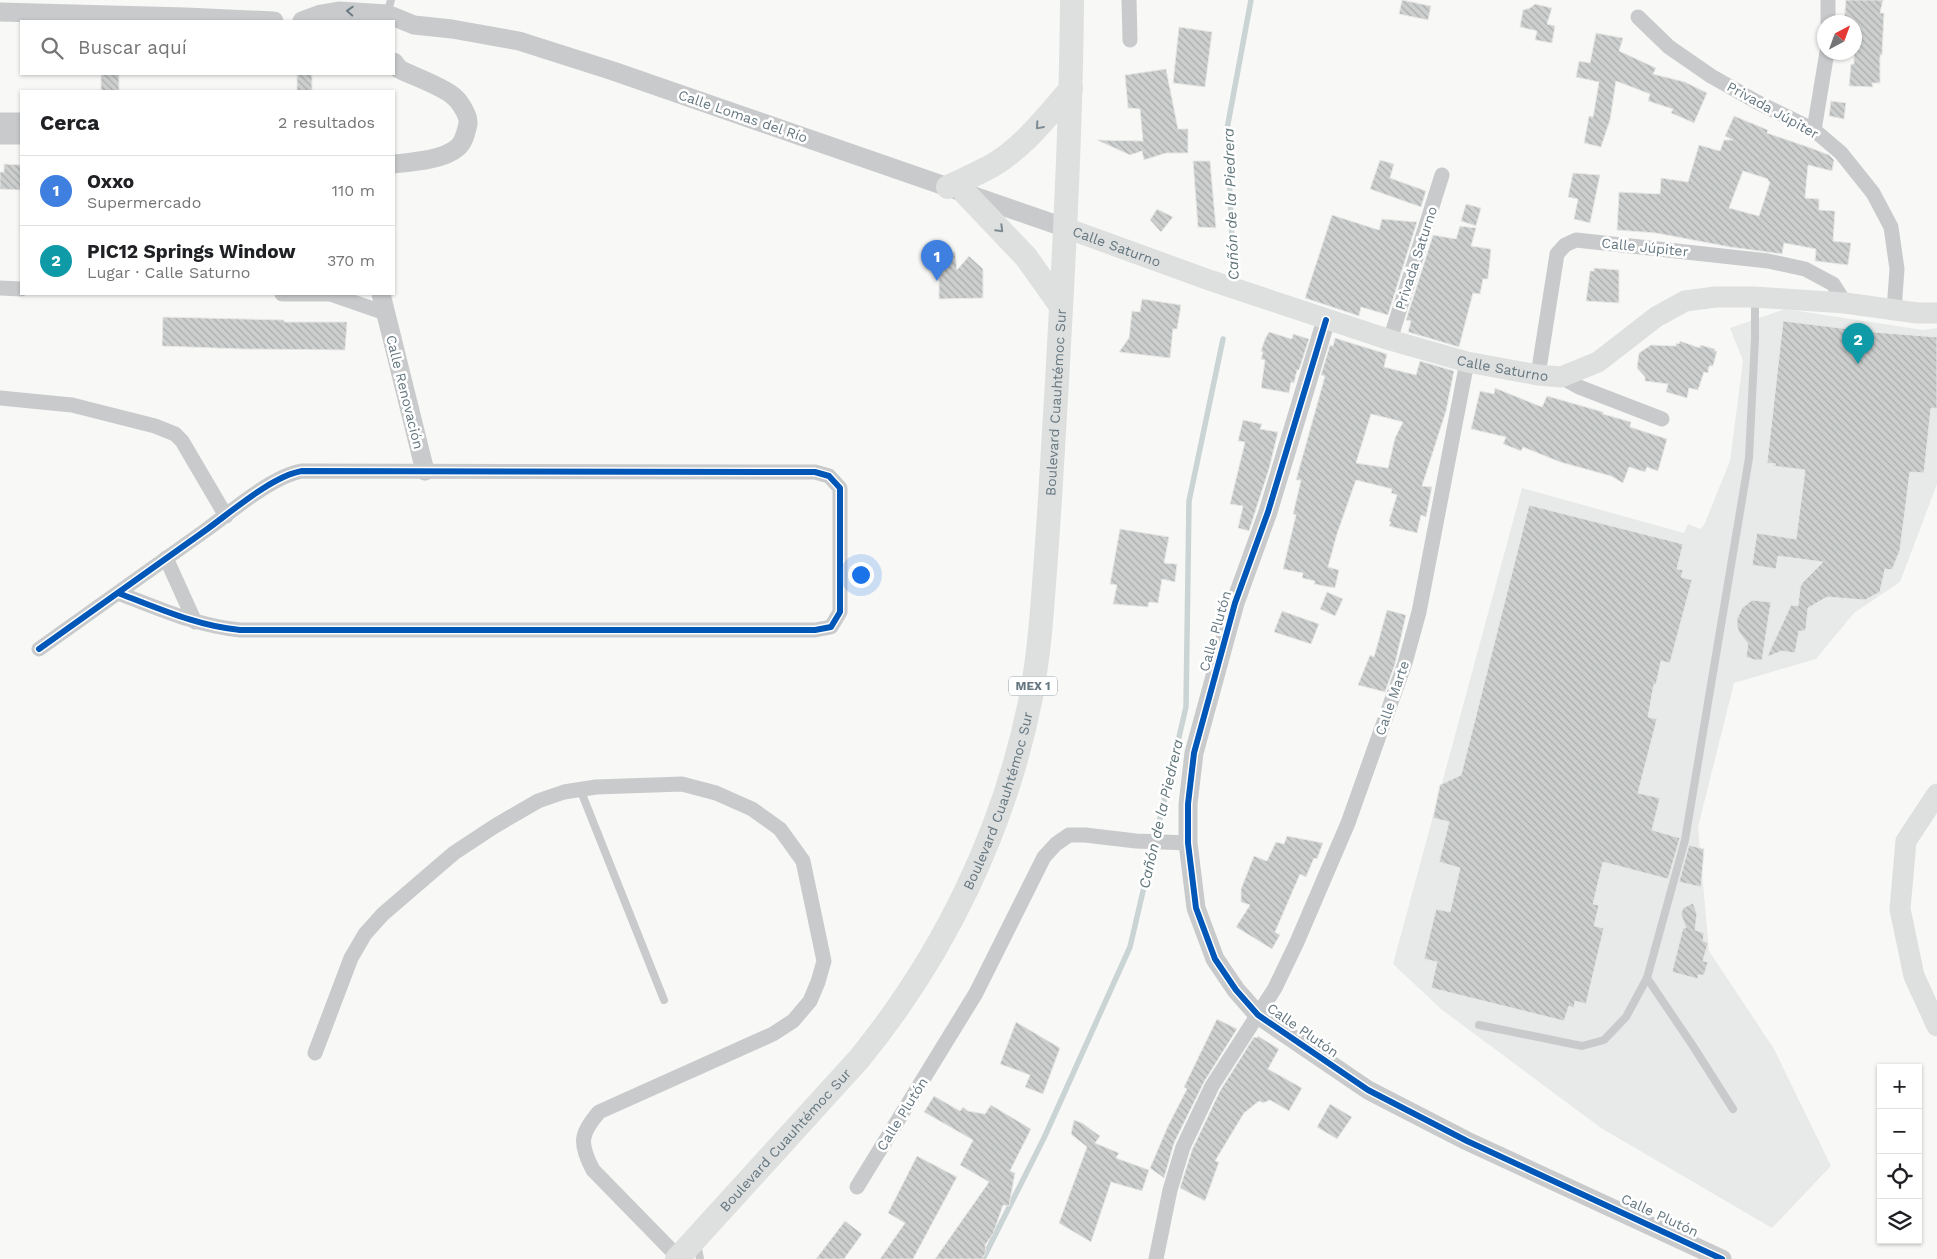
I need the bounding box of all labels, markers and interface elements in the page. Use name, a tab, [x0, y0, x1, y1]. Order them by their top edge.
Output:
one-way arrow	[346, 6, 354, 17]
north arrow	[1817, 15, 1862, 60]
search box	[20, 20, 395, 75]
icon: search	[38, 34, 66, 62]
text: Buscar aquí	[78, 36, 187, 59]
street label: Privada Júpiter	[1724, 78, 1822, 142]
street label: Calle Lomas del Río	[676, 86, 810, 146]
text: Cerca	[40, 110, 99, 135]
text: 2 resultados	[278, 113, 375, 132]
one-way arrow	[1036, 120, 1045, 129]
water label: Cañón de la Piedrera	[1219, 128, 1243, 280]
text: Oxxo	[87, 170, 134, 193]
text: 1	[53, 181, 59, 200]
text: 110 m	[332, 181, 375, 200]
text: Supermercado	[87, 193, 201, 212]
street label: Privada Saturno	[1392, 204, 1440, 312]
one-way arrow	[994, 223, 1003, 232]
street label: Calle Saturno	[1070, 223, 1163, 270]
street label: Calle Júpiter	[1601, 234, 1689, 260]
text: PIC12 Springs Window	[87, 240, 296, 263]
pin: 1	[921, 240, 953, 281]
text: 2	[51, 251, 61, 270]
text: 370 m	[327, 251, 375, 270]
text: Lugar · Calle Saturno	[87, 263, 250, 282]
street label: Boulevard Cuauhtémoc Sur	[1042, 308, 1069, 496]
pin: 2	[1842, 323, 1874, 364]
street label: Calle Renovación	[383, 333, 427, 451]
street label: Calle Saturno	[1455, 351, 1549, 384]
your location	[848, 562, 874, 588]
street label: Calle Plutón	[1196, 589, 1234, 673]
street label: Calle Marte	[1372, 659, 1412, 737]
road number: MEX 1	[1009, 676, 1057, 696]
street label: Boulevard Cuauhtémoc Sur	[960, 710, 1036, 892]
water label: Cañón de la Piedrera	[1135, 738, 1187, 890]
street label: Calle Plutón	[1264, 1000, 1342, 1060]
map controls	[1877, 1064, 1922, 1244]
button: +	[1877, 1064, 1922, 1109]
street label: Boulevard Cuauhtémoc Sur	[716, 1065, 855, 1215]
street label: Calle Plutón	[873, 1074, 931, 1154]
button: −	[1877, 1109, 1922, 1154]
button: locate	[1877, 1154, 1922, 1199]
street label: Calle Plutón	[1619, 1190, 1701, 1240]
button: layers	[1877, 1199, 1922, 1244]

